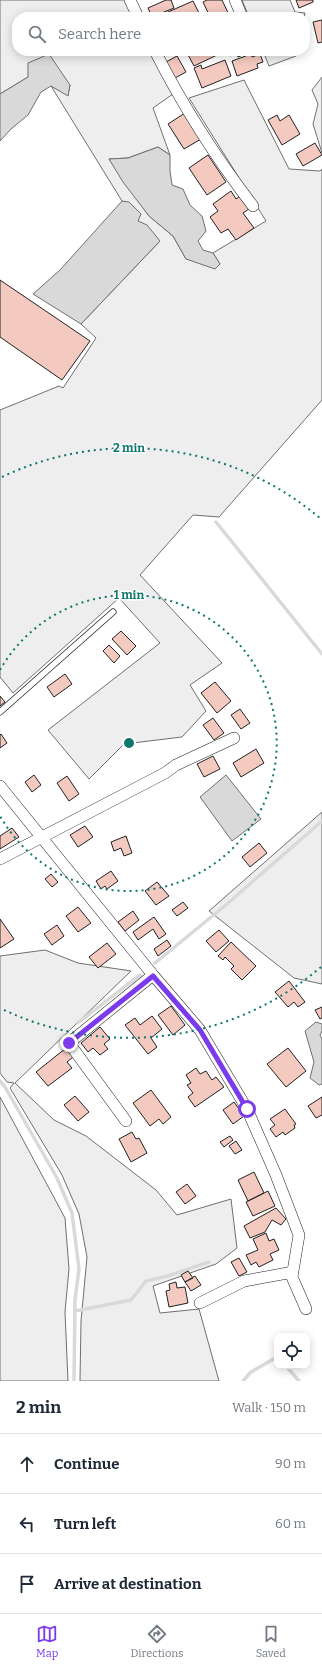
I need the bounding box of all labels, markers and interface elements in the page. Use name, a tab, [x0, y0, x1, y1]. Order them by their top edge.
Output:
search box	[12, 12, 310, 56]
icon: search	[26, 23, 48, 45]
text: Search here	[58, 25, 141, 43]
text: 2 min	[113, 441, 145, 455]
text: 1 min	[114, 588, 144, 602]
centre of rings	[122, 736, 136, 750]
route end	[60, 1034, 78, 1052]
route start	[238, 1100, 256, 1118]
map controls	[274, 1333, 310, 1369]
button: locate	[274, 1333, 310, 1369]
text: 2 min	[16, 1397, 61, 1418]
text: Walk · 150 m	[232, 1400, 306, 1415]
icon: ahead	[16, 1453, 38, 1475]
text: Continue	[54, 1455, 120, 1473]
text: 90 m	[275, 1456, 306, 1471]
icon: left	[16, 1513, 38, 1535]
text: Turn left	[54, 1515, 116, 1533]
text: 60 m	[275, 1516, 306, 1531]
icon: arrive	[16, 1573, 38, 1595]
text: Arrive at destination	[54, 1575, 201, 1593]
tab: Map	[36, 1623, 58, 1660]
tab: Directions	[131, 1623, 183, 1660]
tab: Saved	[256, 1623, 286, 1660]

